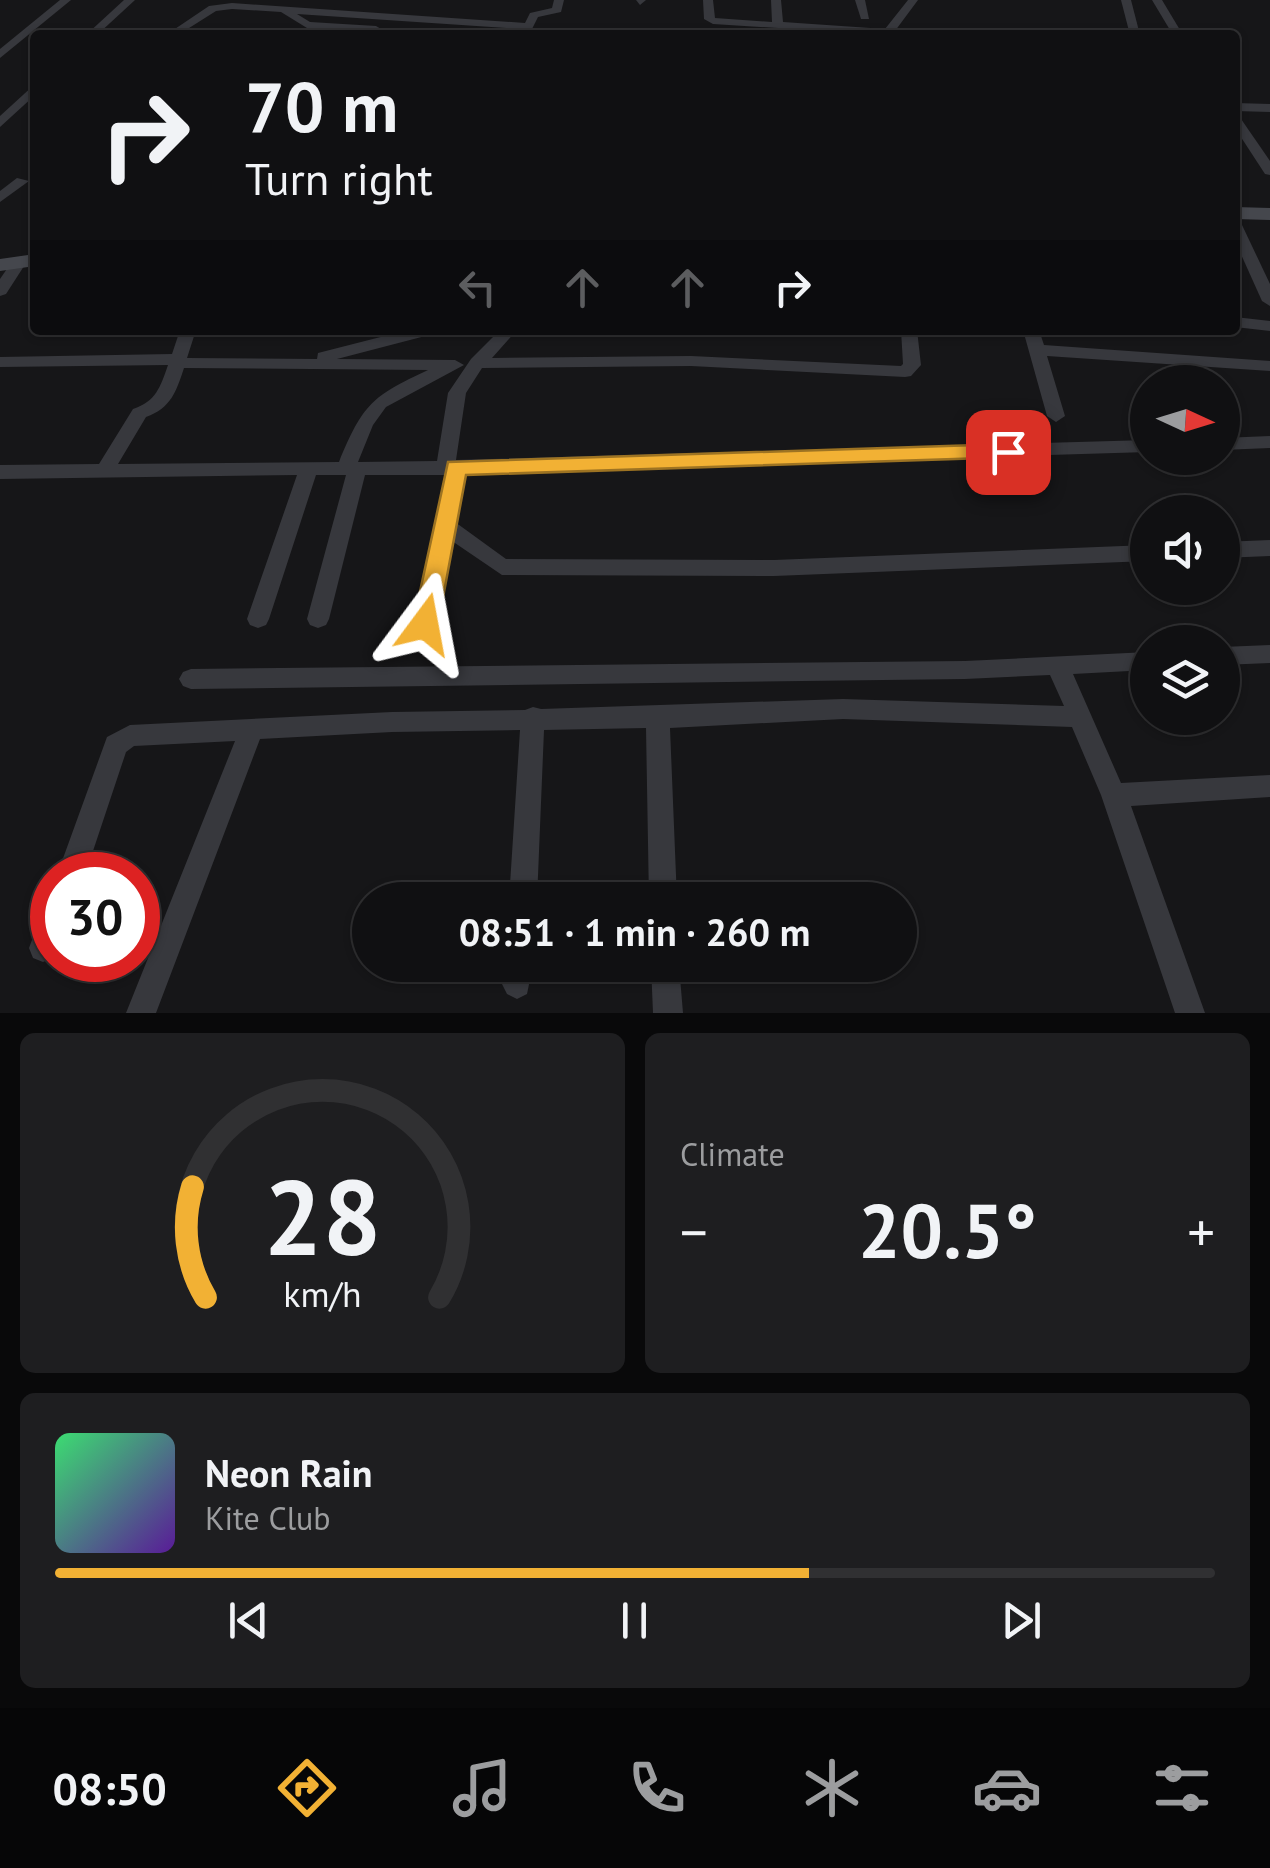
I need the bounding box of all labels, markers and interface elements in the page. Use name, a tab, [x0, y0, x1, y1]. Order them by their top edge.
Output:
text: 70 m	[245, 61, 398, 151]
icon: right	[80, 70, 210, 200]
text: Turn right	[245, 149, 433, 207]
icon: left	[450, 260, 505, 315]
icon: ahead	[555, 260, 610, 315]
icon: ahead	[660, 260, 715, 315]
icon: right	[765, 260, 820, 315]
north arrow	[1130, 365, 1240, 475]
map controls	[1130, 365, 1240, 735]
pin	[966, 410, 1051, 495]
icon: arrive	[981, 425, 1036, 480]
button: sound	[1130, 495, 1240, 605]
position arrow	[373, 572, 477, 676]
button: layers	[1130, 625, 1240, 735]
speed limit sign: 30	[30, 852, 160, 982]
text: 08:51 · 1 min · 260 m	[459, 907, 810, 956]
text: Climate	[680, 1133, 785, 1175]
text: 28	[264, 1149, 381, 1284]
text: 20.5°	[858, 1182, 1037, 1279]
text: −	[680, 1196, 708, 1267]
text: +	[1187, 1196, 1215, 1267]
text: km/h	[283, 1271, 362, 1317]
text: Neon Rain	[205, 1448, 372, 1497]
text: Kite Club	[205, 1497, 331, 1539]
icon: previous	[221, 1593, 276, 1648]
icon: pause	[607, 1593, 662, 1648]
icon: next	[994, 1593, 1049, 1648]
icon: directions	[272, 1753, 342, 1823]
icon: music	[447, 1753, 517, 1823]
icon: phone	[622, 1753, 692, 1823]
icon: climate	[797, 1753, 867, 1823]
icon: car	[972, 1753, 1042, 1823]
icon: filters	[1147, 1753, 1217, 1823]
text: 08:50	[53, 1759, 167, 1817]

